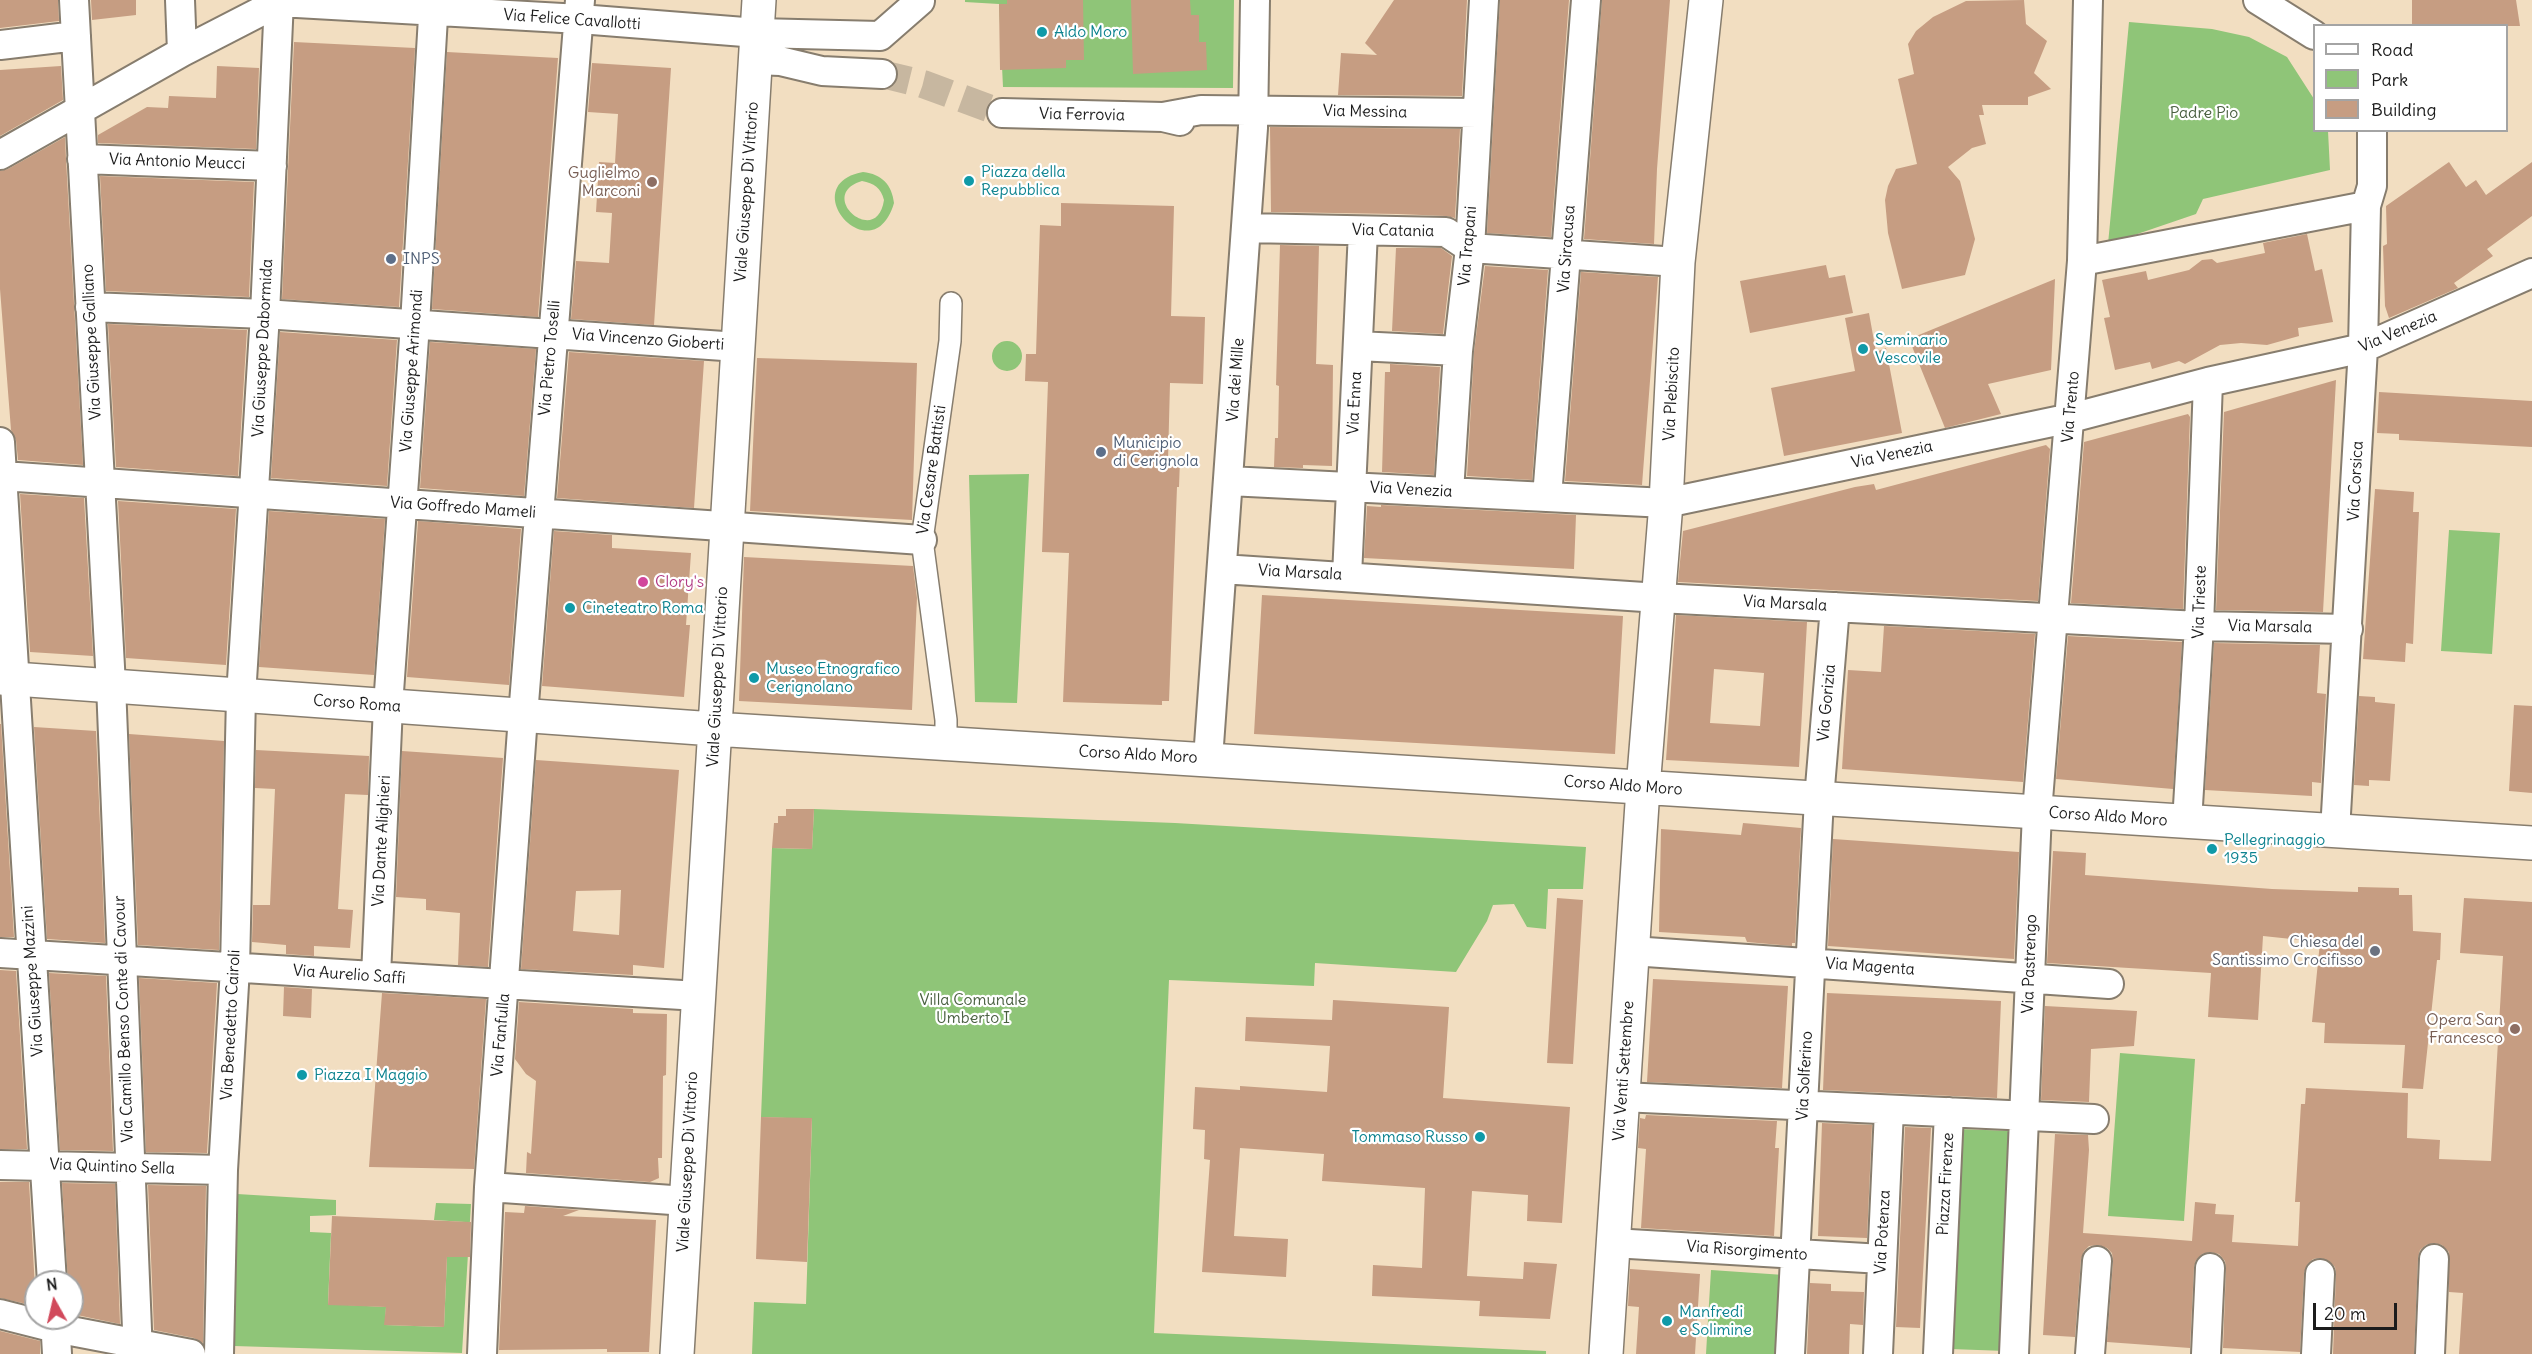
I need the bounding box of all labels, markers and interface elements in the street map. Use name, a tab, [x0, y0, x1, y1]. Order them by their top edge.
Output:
street label: Via Felice Cavallotti	[503, 6, 641, 34]
place label: Aldo Moro	[1054, 22, 1127, 42]
legend	[2313, 24, 2508, 132]
marker: Aldo Moro	[1035, 25, 1049, 39]
text: Road	[2371, 38, 2413, 61]
text: Park	[2371, 68, 2408, 91]
text: Building	[2371, 98, 2436, 121]
street label: Viale Giuseppe Di Vittorio	[731, 101, 763, 283]
street label: Via Messina	[1323, 102, 1407, 122]
park label: Padre Pio	[2170, 103, 2238, 123]
street label: Via Ferrovia	[1039, 105, 1125, 125]
street label: Via Antonio Meucci	[108, 150, 246, 174]
place label: Piazza della Repubblica	[981, 162, 1066, 200]
place label: Guglielmo Marconi	[568, 163, 640, 201]
marker: Piazza della Repubblica	[962, 174, 976, 188]
marker: Guglielmo Marconi	[645, 175, 659, 189]
street label: Via Siracusa	[1554, 204, 1580, 294]
street label: Via Trapani	[1455, 205, 1481, 287]
street label: Via Catania	[1352, 221, 1434, 241]
place label: INPS	[403, 249, 440, 269]
marker: INPS	[384, 252, 398, 266]
street label: Via Giuseppe Dabormida	[249, 258, 277, 438]
street label: Via Giuseppe Galliano	[78, 263, 106, 421]
street label: Via Giuseppe Arimondi	[397, 289, 427, 453]
street label: Via Pietro Toselli	[535, 299, 565, 417]
street label: Via Venezia	[2356, 307, 2440, 357]
street label: Via Vincenzo Gioberti	[571, 325, 725, 355]
place label: Seminario Vescovile	[1875, 330, 1948, 368]
street label: Via dei Mille	[1223, 337, 1249, 423]
marker: Seminario Vescovile	[1856, 342, 1870, 356]
street label: Via Plebiscito	[1660, 346, 1684, 442]
street label: Via Trento	[2058, 370, 2084, 444]
street label: Via Enna	[1344, 371, 1366, 435]
street label: Via Cesare Battisti	[913, 404, 951, 536]
place label: Municipio di Cerignola	[1113, 433, 1199, 471]
street label: Via Venezia	[1850, 437, 1934, 473]
street label: Via Corsica	[2344, 440, 2368, 522]
marker: Municipio di Cerignola	[1094, 445, 1108, 459]
street label: Via Venezia	[1369, 478, 1453, 502]
street label: Via Goffredo Mameli	[389, 493, 537, 523]
street label: Via Marsala	[1257, 561, 1343, 585]
street label: Via Trieste	[2189, 565, 2211, 639]
place label: Clory's	[655, 572, 704, 592]
marker: Clory's	[636, 575, 650, 589]
street label: Viale Giuseppe Di Vittorio	[704, 586, 732, 768]
street label: Via Marsala	[1742, 592, 1828, 616]
place label: Cineteatro Roma	[582, 598, 704, 618]
marker: Cineteatro Roma	[563, 601, 577, 615]
street label: Via Marsala	[2228, 617, 2312, 637]
place label: Museo Etnografico Cerignolano	[766, 659, 900, 697]
street label: Via Gorizia	[1814, 664, 1840, 742]
marker: Museo Etnografico Cerignolano	[747, 671, 761, 685]
street label: Corso Roma	[312, 691, 402, 717]
street label: Corso Aldo Moro	[1078, 742, 1198, 768]
street label: Corso Aldo Moro	[1563, 772, 1683, 800]
street label: Via Dante Alighieri	[369, 775, 395, 907]
street label: Corso Aldo Moro	[2048, 803, 2168, 831]
place label: Pellegrinaggio 1935	[2224, 830, 2325, 868]
marker: Pellegrinaggio 1935	[2205, 842, 2219, 856]
street label: Via Camillo Benso Conte di Cavour	[110, 895, 138, 1143]
street label: Via Giuseppe Mazzini	[18, 905, 48, 1057]
street label: Via Pastrengo	[2019, 914, 2041, 1014]
place label: Chiesa del Santissimo Crocifisso	[2212, 932, 2363, 970]
marker: Chiesa del Santissimo Crocifisso	[2368, 944, 2382, 958]
street label: Via Benedetto Cairoli	[217, 949, 245, 1101]
street label: Via Magenta	[1825, 954, 1915, 980]
street label: Via Aurelio Saffi	[292, 961, 406, 989]
park label: Villa Comunale Umberto I	[920, 990, 1026, 1028]
street label: Via Fanfulla	[488, 992, 514, 1078]
street label: Via Venti Settembre	[1610, 1000, 1638, 1142]
place label: Opera San Francesco	[2426, 1010, 2503, 1048]
marker: Opera San Francesco	[2508, 1022, 2522, 1036]
street label: Via Solferino	[1793, 1031, 1817, 1121]
place label: Piazza I Maggio	[314, 1065, 428, 1085]
marker: Piazza I Maggio	[295, 1068, 309, 1082]
street label: Viale Giuseppe Di Vittorio	[674, 1071, 702, 1253]
place label: Tommaso Russo	[1351, 1127, 1468, 1147]
marker: Tommaso Russo	[1473, 1130, 1487, 1144]
street label: Piazza Firenze	[1934, 1132, 1958, 1236]
street label: Via Quintino Sella	[49, 1155, 175, 1179]
street label: Via Potenza	[1871, 1189, 1895, 1275]
street label: Via Risorgimento	[1686, 1237, 1808, 1265]
north arrow	[24, 1270, 84, 1330]
text: N	[45, 1273, 59, 1295]
scale bar	[2316, 1291, 2400, 1329]
place label: Manfredi e Solimine	[1679, 1302, 1752, 1340]
text: 20 m	[2324, 1302, 2366, 1325]
marker: Manfredi e Solimine	[1660, 1314, 1674, 1328]

